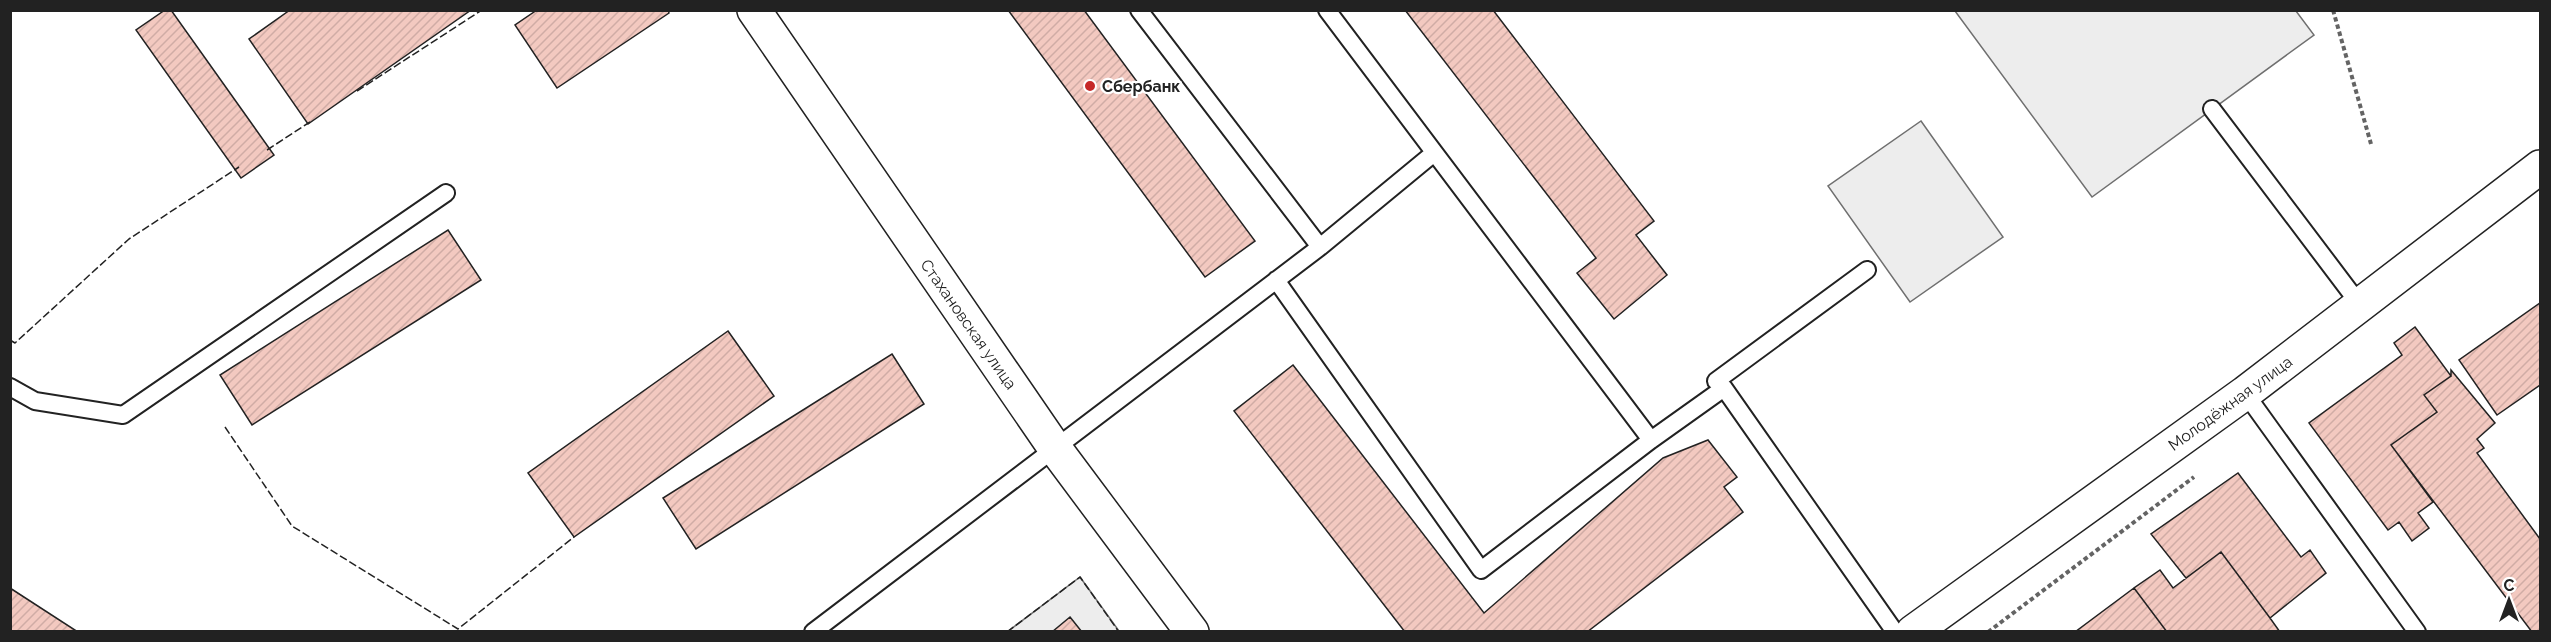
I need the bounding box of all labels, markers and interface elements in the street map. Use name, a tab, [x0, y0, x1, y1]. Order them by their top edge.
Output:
place label: Сбербанк	[1102, 77, 1180, 96]
marker: Сбербанк	[1083, 79, 1097, 93]
street label: Стахановская улица	[917, 256, 1021, 393]
street label: Молодёжная улица	[2165, 352, 2296, 455]
north arrow	[2479, 570, 2539, 630]
text: С	[2504, 576, 2515, 595]

